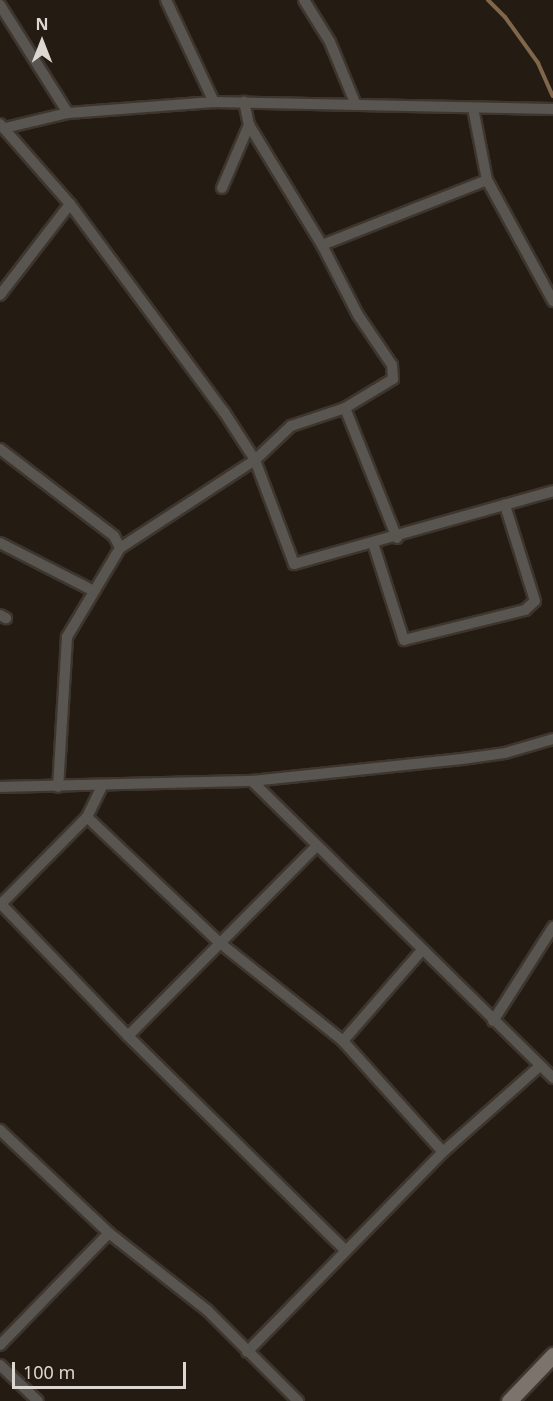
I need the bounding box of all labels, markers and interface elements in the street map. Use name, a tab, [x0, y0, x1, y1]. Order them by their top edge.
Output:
north arrow	[12, 12, 72, 72]
text: N	[35, 13, 49, 35]
scale bar	[15, 1350, 189, 1388]
text: 100 m	[23, 1360, 75, 1384]

